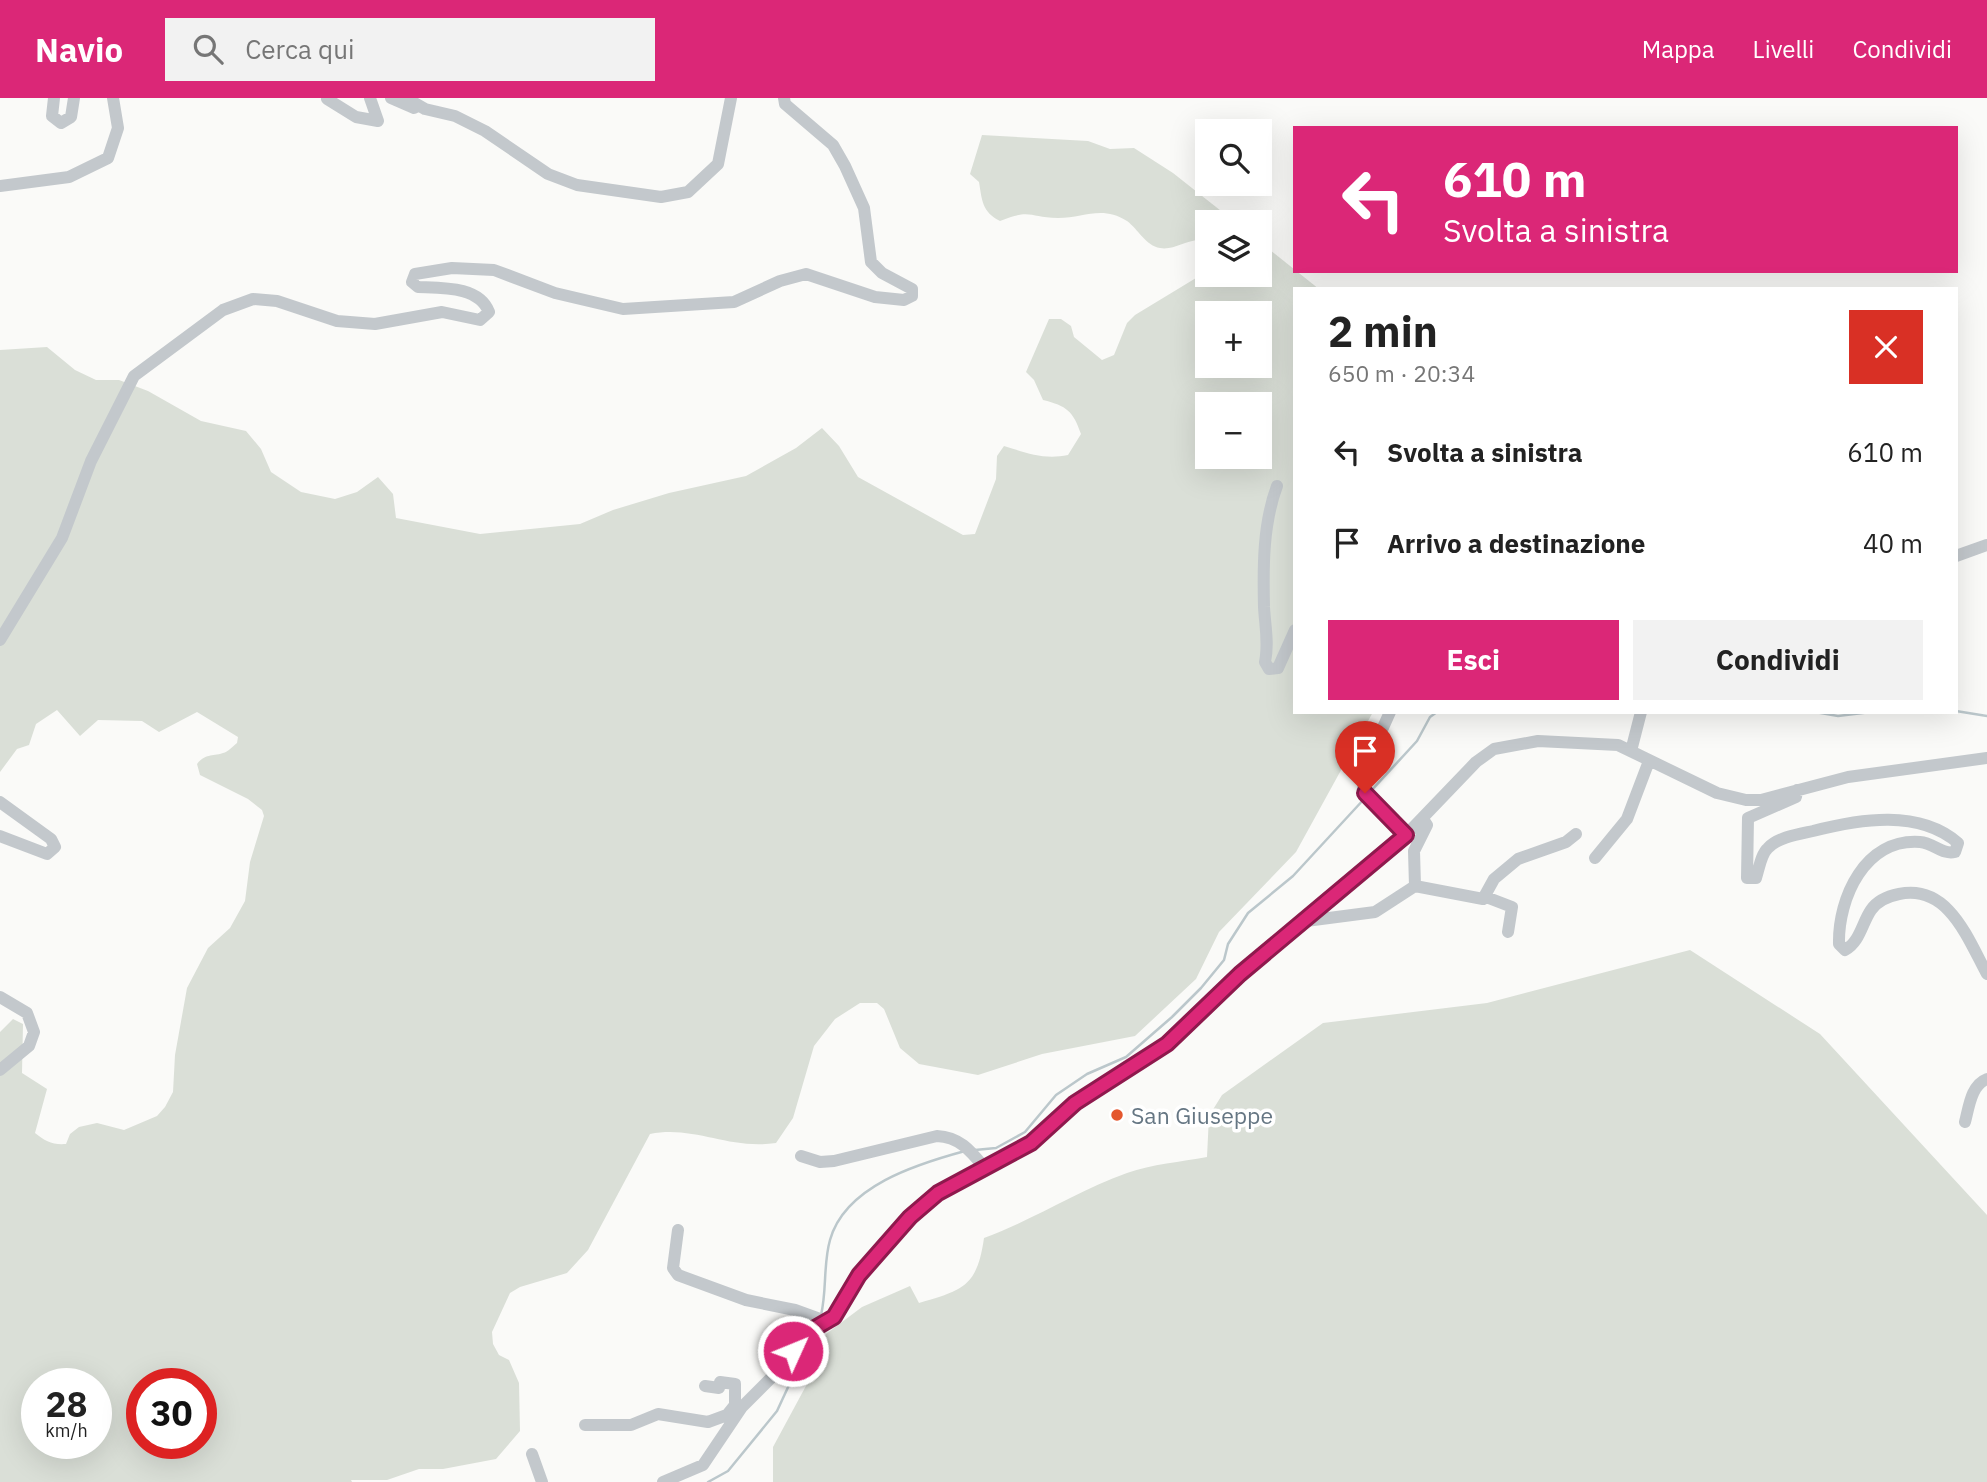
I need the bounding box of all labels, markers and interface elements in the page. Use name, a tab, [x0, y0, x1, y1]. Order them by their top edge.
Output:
search box	[165, 18, 655, 81]
text: Navio	[35, 28, 123, 71]
icon: search	[189, 30, 227, 68]
text: Cerca qui	[245, 32, 354, 66]
text: Mappa	[1642, 33, 1715, 65]
text: Livelli	[1753, 33, 1814, 65]
text: Condividi	[1852, 33, 1952, 65]
map controls	[1195, 119, 1272, 469]
button: search	[1195, 119, 1272, 196]
text: 610 m	[1443, 147, 1587, 210]
icon: left	[1328, 154, 1419, 245]
text: Svolta a sinistra	[1443, 209, 1669, 251]
button: layers	[1195, 210, 1272, 287]
button: +	[1195, 301, 1272, 378]
text: 2 min	[1328, 304, 1438, 359]
button: close	[1849, 310, 1923, 384]
text: 650 m · 20:34	[1328, 358, 1475, 388]
button: −	[1195, 392, 1272, 469]
icon: left	[1328, 433, 1366, 471]
text: Svolta a sinistra	[1387, 435, 1583, 469]
text: 610 m	[1847, 435, 1923, 469]
icon: arrive	[1328, 524, 1366, 562]
text: Arrivo a destinazione	[1387, 526, 1645, 560]
text: 40 m	[1863, 526, 1923, 560]
button: Esci	[1328, 620, 1619, 700]
button: Condividi	[1633, 620, 1923, 700]
pin	[1335, 721, 1395, 793]
icon: arrive	[1346, 732, 1384, 770]
place label: San Giuseppe	[1131, 1100, 1273, 1130]
marker: San Giuseppe	[1109, 1107, 1125, 1123]
position arrow	[756, 1314, 830, 1388]
speed limit sign: 30	[126, 1368, 217, 1459]
text: 28	[45, 1381, 88, 1427]
text: km/h	[45, 1419, 88, 1442]

